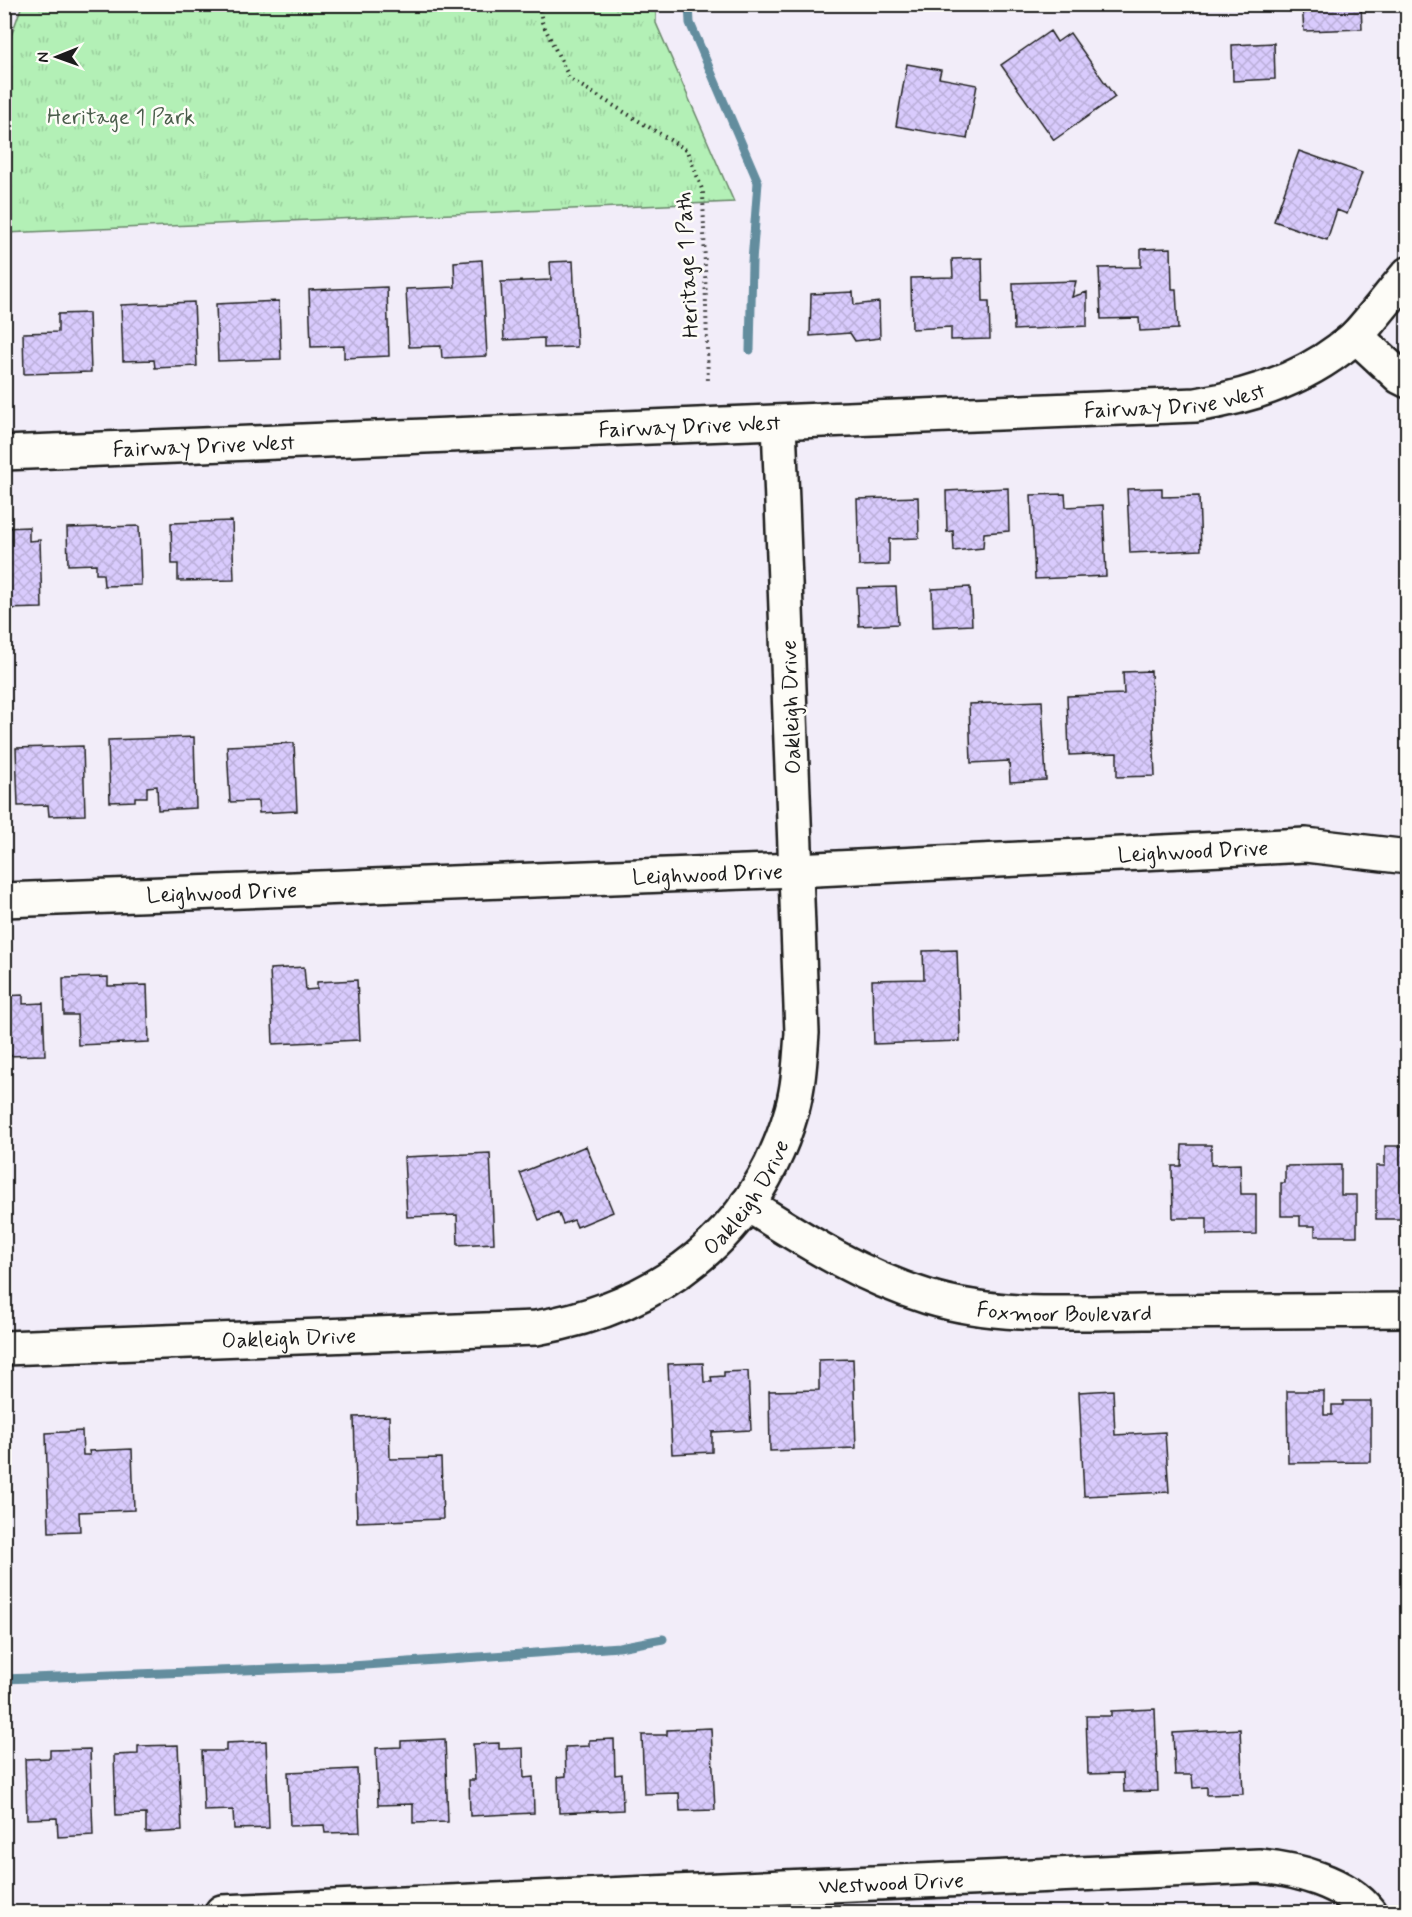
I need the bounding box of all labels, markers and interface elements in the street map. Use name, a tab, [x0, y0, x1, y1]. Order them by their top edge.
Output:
north arrow	[27, 27, 87, 87]
text: N	[33, 52, 54, 63]
park label: Heritage 1 Park	[47, 104, 195, 133]
street label: Heritage 1 Path	[670, 191, 707, 339]
street label: Fairway Drive West	[1083, 377, 1269, 425]
street label: Fairway Drive West	[598, 410, 781, 445]
street label: Fairway Drive West	[112, 429, 296, 465]
street label: Oakleigh Drive	[776, 639, 809, 775]
street label: Leighwood Drive	[1117, 835, 1269, 870]
street label: Leighwood Drive	[632, 859, 783, 892]
street label: Leighwood Drive	[146, 877, 298, 911]
street label: Oakleigh Drive	[698, 1136, 797, 1262]
street label: Foxmoor Boulevard	[975, 1296, 1152, 1329]
street label: Oakleigh Drive	[221, 1323, 357, 1356]
street label: Westwood Drive	[818, 1867, 965, 1902]

